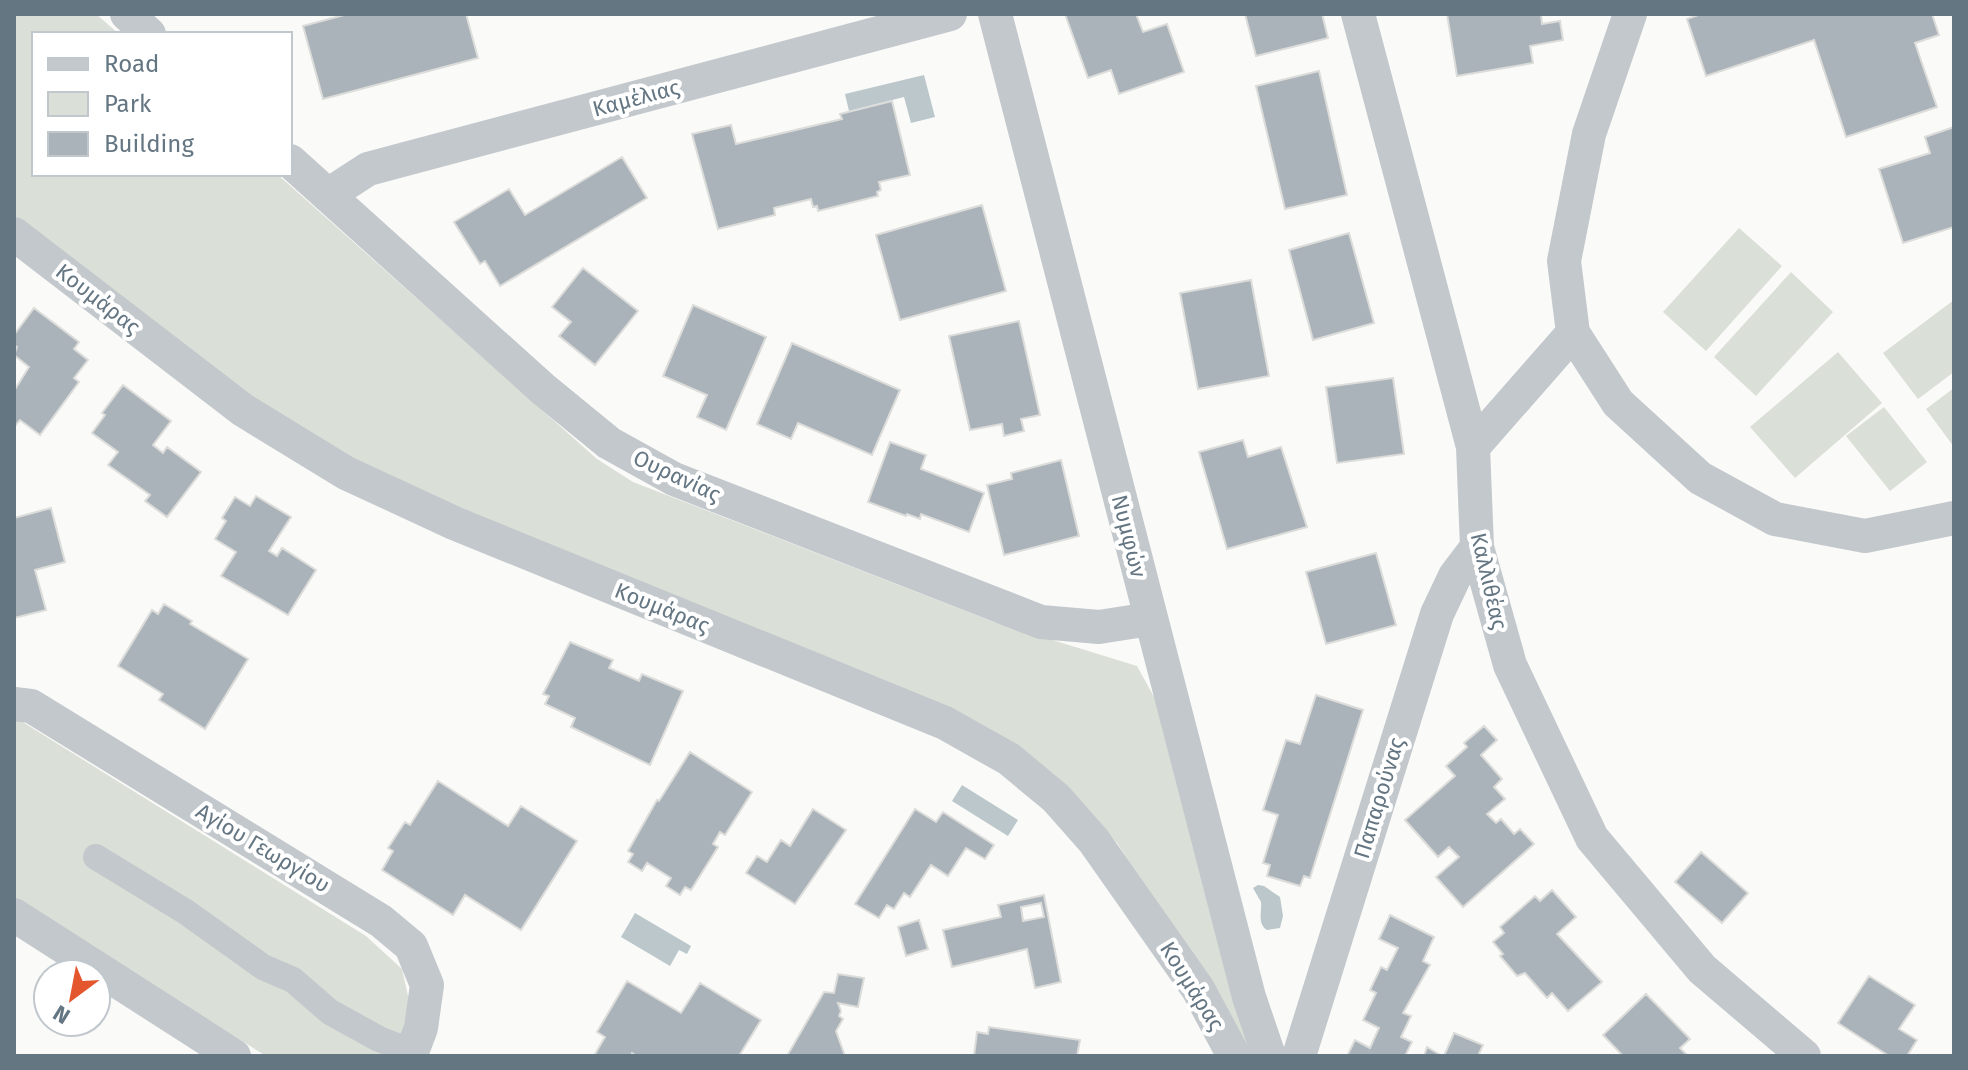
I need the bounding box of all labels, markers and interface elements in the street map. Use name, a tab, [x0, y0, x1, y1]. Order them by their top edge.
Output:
legend	[32, 32, 292, 176]
text: Road	[104, 50, 159, 78]
street label: Καμέλιας	[590, 73, 682, 123]
text: Park	[104, 90, 152, 118]
text: Building	[104, 130, 194, 158]
street label: Κουμάρας	[50, 258, 146, 340]
street label: Ουρανίας	[629, 444, 725, 508]
street label: Νυμφών	[1106, 492, 1152, 581]
street label: Καλλιθέας	[1465, 530, 1513, 632]
street label: Κουμάρας	[611, 577, 713, 639]
street label: Παπαρούνας	[1348, 734, 1410, 862]
street label: Αγίου Γεωργίου	[191, 797, 335, 899]
street label: Κουμάρας	[1154, 937, 1230, 1035]
north arrow	[32, 958, 112, 1038]
text: N	[48, 999, 75, 1030]

